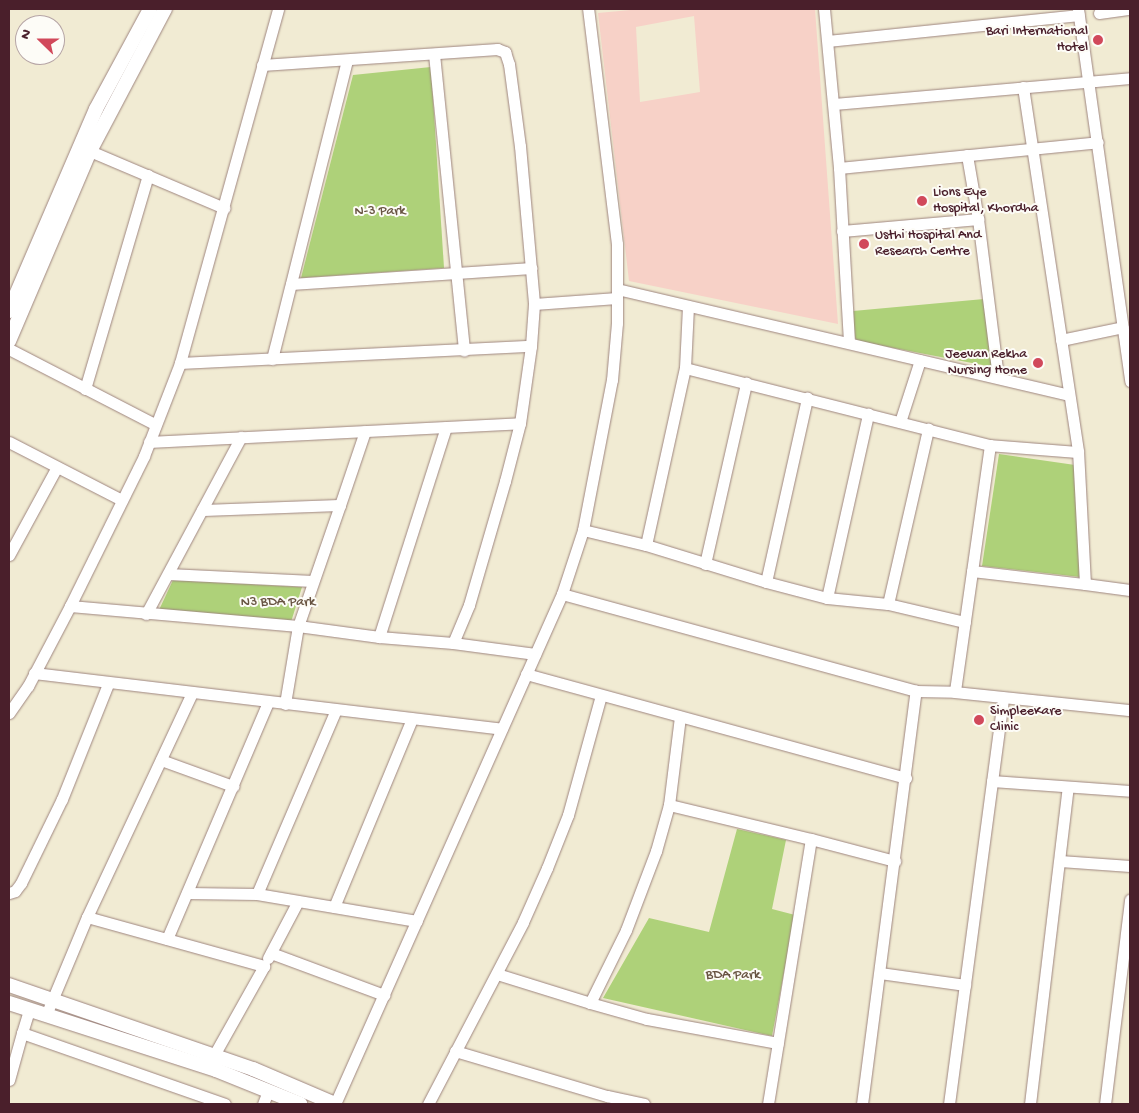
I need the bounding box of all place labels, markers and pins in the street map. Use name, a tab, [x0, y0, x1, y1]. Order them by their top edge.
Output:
place label: Bari International Hotel	[986, 24, 1088, 56]
marker: Bari International Hotel	[1092, 34, 1104, 46]
place label: Lions Eye Hospital, Khordha	[933, 185, 1039, 218]
marker: Lions Eye Hospital, Khordha	[915, 194, 929, 208]
place label: Usthi Hospital And Research Centre	[875, 228, 981, 260]
marker: Usthi Hospital And Research Centre	[857, 237, 871, 251]
place label: Jeevan Rekha Nursing Home	[945, 347, 1027, 380]
marker: Jeevan Rekha Nursing Home	[1031, 356, 1045, 370]
place label: SimpleeKare Clinic	[990, 704, 1062, 736]
marker: SimpleeKare Clinic	[972, 713, 986, 727]

